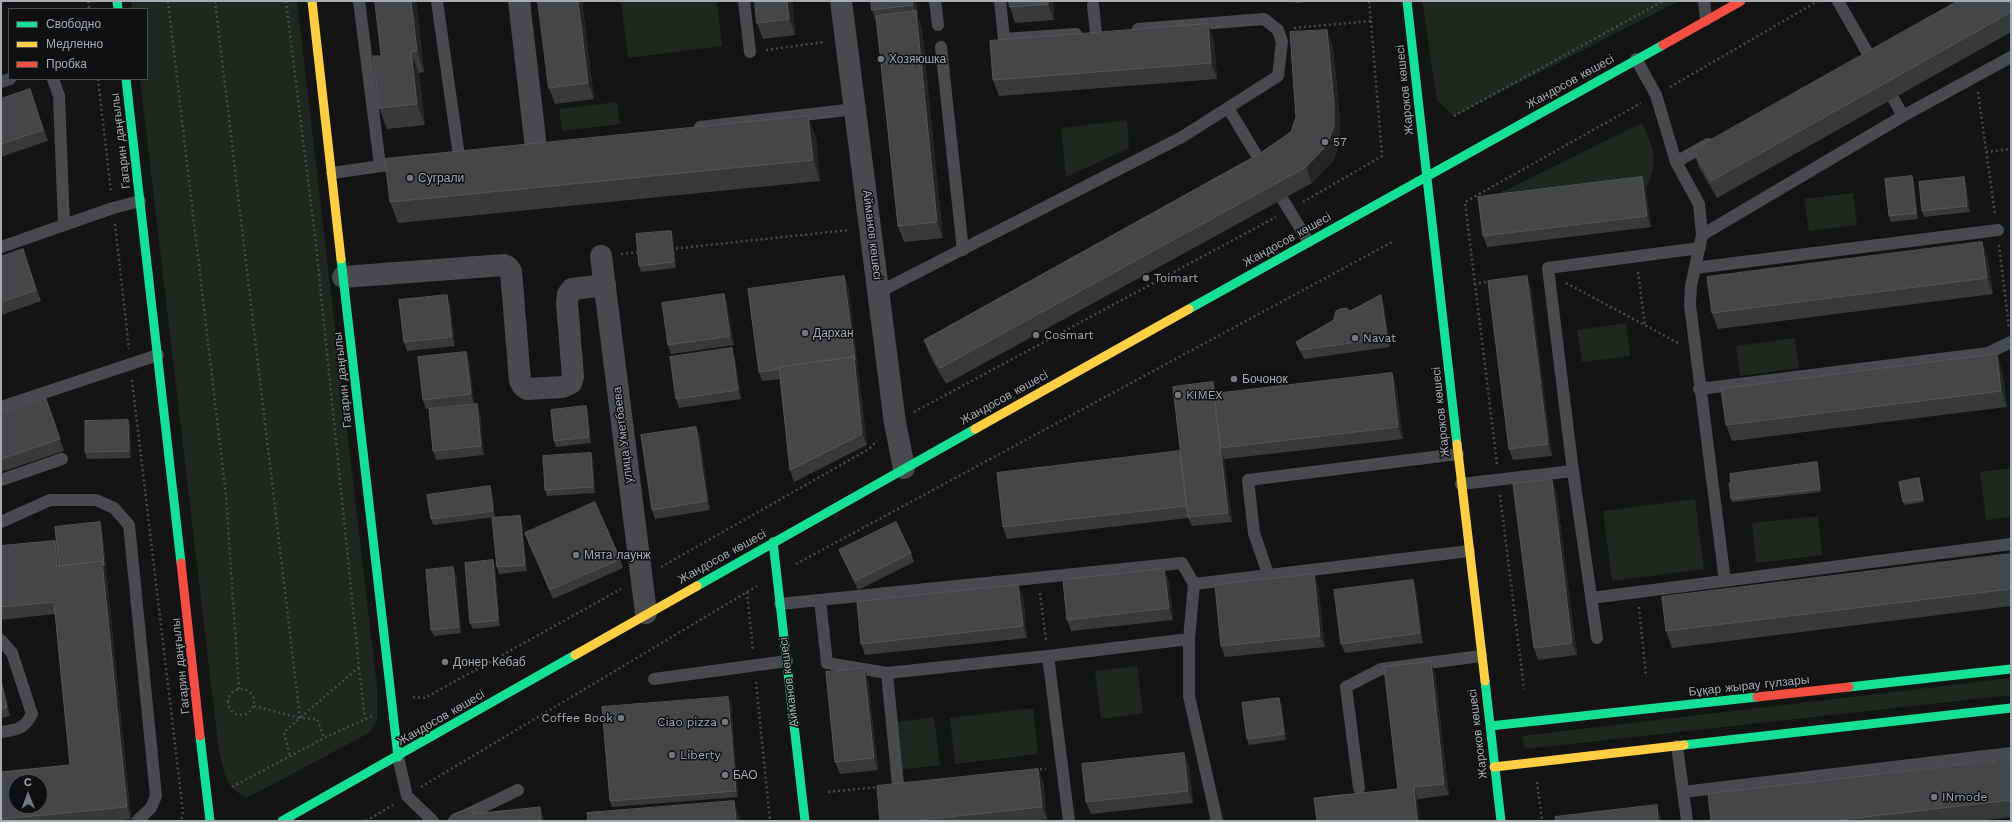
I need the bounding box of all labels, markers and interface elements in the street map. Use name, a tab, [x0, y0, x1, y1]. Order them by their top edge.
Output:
legend	[8, 8, 148, 80]
text: Свободно	[46, 17, 101, 31]
text: Медленно	[46, 37, 103, 51]
street label: Жароков көшесі	[1393, 44, 1417, 136]
place label: Хозяюшка	[889, 52, 946, 66]
street label: Жандосов көшесі	[1523, 52, 1617, 112]
marker: Хозяюшка	[876, 54, 886, 64]
text: Пробка	[46, 57, 87, 71]
street label: Гагарин даңғылы	[108, 92, 134, 190]
place label: 57	[1333, 135, 1347, 149]
marker: 57	[1320, 137, 1330, 147]
place label: Суграли	[418, 171, 464, 185]
marker: Суграли	[405, 173, 415, 183]
street label: Айманов көшесі	[859, 189, 885, 281]
street label: Жандосов көшесі	[1240, 210, 1334, 270]
place label: Toimart	[1154, 271, 1198, 285]
marker: Toimart	[1141, 273, 1151, 283]
place label: Дархан	[813, 326, 854, 340]
marker: Дархан	[800, 328, 810, 338]
place label: Cosmart	[1044, 328, 1094, 342]
marker: Cosmart	[1031, 330, 1041, 340]
street label: Гагарин даңғылы	[331, 331, 355, 429]
place label: Navat	[1363, 331, 1396, 345]
marker: Navat	[1350, 333, 1360, 343]
street label: Жароков көшесі	[1429, 366, 1453, 458]
street label: Жандосов көшесі	[957, 368, 1051, 428]
place label: Бочонок	[1242, 372, 1288, 386]
marker: Бочонок	[1229, 374, 1239, 384]
street label: улица Уметбаева	[610, 386, 636, 484]
place label: KIMEX	[1186, 388, 1223, 402]
marker: KIMEX	[1173, 390, 1183, 400]
street label: Жандосов көшесі	[675, 527, 769, 587]
place label: Мята лаунж	[584, 548, 651, 562]
marker: Мята лаунж	[571, 550, 581, 560]
street label: Гагарин даңғылы	[169, 617, 193, 715]
street label: Айманов көшесі	[776, 636, 802, 728]
place label: Донер Кебаб	[453, 655, 526, 669]
marker: Донер Кебаб	[440, 657, 450, 667]
street label: Бұқар жырау гүлзары	[1688, 672, 1810, 700]
street label: Жандосов көшесі	[395, 687, 487, 749]
street label: Жароков көшесі	[1465, 688, 1491, 780]
place label: Coffee Book	[541, 711, 613, 725]
marker: Coffee Book	[616, 713, 626, 723]
place label: Ciao pizza	[657, 715, 717, 729]
marker: Ciao pizza	[720, 717, 730, 727]
place label: Liberty	[680, 748, 721, 762]
marker: Liberty	[667, 750, 677, 760]
place label: БАО	[733, 768, 758, 782]
marker: БАО	[720, 770, 730, 780]
north arrow	[8, 774, 48, 814]
text: С	[24, 776, 32, 789]
place label: INmode	[1942, 790, 1987, 804]
marker: INmode	[1929, 792, 1939, 802]

